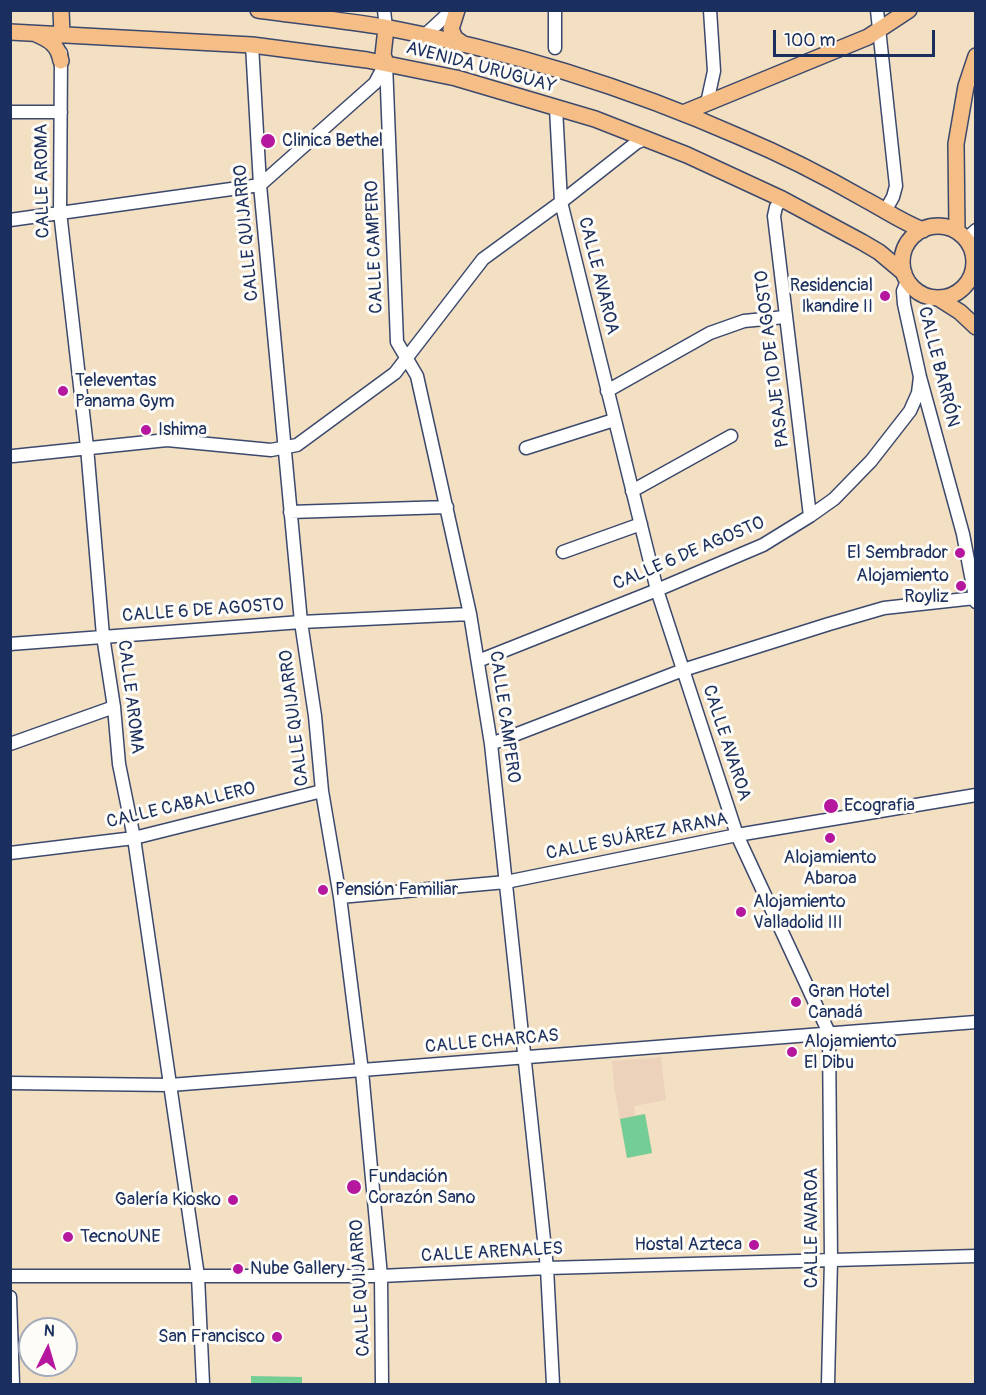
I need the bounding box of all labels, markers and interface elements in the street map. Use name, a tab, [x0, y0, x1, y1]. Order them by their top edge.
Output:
scale bar	[776, 18, 938, 56]
text: 100 m	[784, 29, 836, 52]
street label: AVENIDA URUGUAY	[404, 38, 558, 98]
street label: CALLE AROMA	[31, 124, 55, 238]
place label: Clinica Bethel	[282, 130, 383, 152]
marker: Clinica Bethel	[259, 132, 277, 150]
street label: CALLE QUIJARRO	[230, 164, 264, 302]
street label: CALLE CAMPERO	[362, 180, 388, 314]
street label: CALLE AVAROA	[573, 215, 623, 337]
street label: PASAJE 10 DE AGOSTO	[751, 269, 795, 449]
place label: Residencial Ikandire II	[790, 275, 873, 318]
marker: Residencial Ikandire II	[878, 289, 892, 303]
street label: CALLE BARRÓN	[913, 305, 963, 429]
place label: Televentas Panama Gym	[75, 370, 174, 412]
marker: Televentas Panama Gym	[56, 384, 70, 398]
place label: Ishima	[158, 419, 207, 441]
marker: Ishima	[139, 423, 153, 437]
street label: CALLE 6 DE AGOSTO	[610, 512, 768, 596]
place label: El Sembrador	[847, 542, 948, 564]
marker: El Sembrador	[953, 546, 967, 560]
place label: Alojamiento Royliz	[856, 565, 949, 608]
marker: Alojamiento Royliz	[954, 579, 968, 593]
street label: CALLE 6 DE AGOSTO	[121, 595, 285, 627]
street label: CALLE AROMA	[112, 639, 148, 755]
street label: CALLE QUIJARRO	[276, 649, 314, 787]
street label: CALLE CAMPERO	[484, 650, 524, 784]
street label: CALLE AVAROA	[697, 682, 755, 804]
street label: CALLE CABALLERO	[105, 778, 257, 834]
place label: Ecografia	[844, 795, 915, 817]
marker: Ecografia	[822, 797, 840, 815]
street label: CALLE SUÁREZ ARANA	[544, 809, 730, 865]
marker: Alojamiento Abaroa	[823, 831, 837, 845]
place label: Alojamiento Abaroa	[784, 847, 876, 890]
place label: Pensión Familiar	[335, 879, 458, 901]
marker: Pensión Familiar	[316, 883, 330, 897]
place label: Alojamiento Valladolid III	[753, 891, 846, 934]
marker: Alojamiento Valladolid III	[734, 905, 748, 919]
place label: Gran Hotel Canadá	[808, 981, 890, 1024]
marker: Gran Hotel Canadá	[789, 995, 803, 1009]
street label: CALLE CHARCAS	[424, 1025, 560, 1059]
place label: Alojamiento El Dibu	[804, 1031, 897, 1074]
marker: Alojamiento El Dibu	[785, 1045, 799, 1059]
place label: Fundación Corazón Sano	[368, 1166, 475, 1208]
street label: CALLE AVAROA	[801, 1168, 823, 1288]
marker: Fundación Corazón Sano	[345, 1178, 363, 1196]
place label: Galería Kiosko	[115, 1189, 221, 1211]
marker: Galería Kiosko	[226, 1193, 240, 1207]
street label: CALLE QUIJARRO	[347, 1219, 375, 1357]
place label: TecnoUNE	[80, 1226, 161, 1248]
marker: TecnoUNE	[61, 1230, 75, 1244]
place label: Hostal Azteca	[635, 1234, 742, 1256]
street label: CALLE ARENALES	[421, 1238, 563, 1268]
marker: Hostal Azteca	[747, 1238, 761, 1252]
place label: Nube Gallery	[250, 1258, 345, 1280]
marker: Nube Gallery	[231, 1262, 245, 1276]
north arrow	[18, 1317, 78, 1377]
text: N	[43, 1321, 56, 1341]
place label: San Francisco	[158, 1326, 265, 1348]
marker: San Francisco	[270, 1330, 284, 1344]

